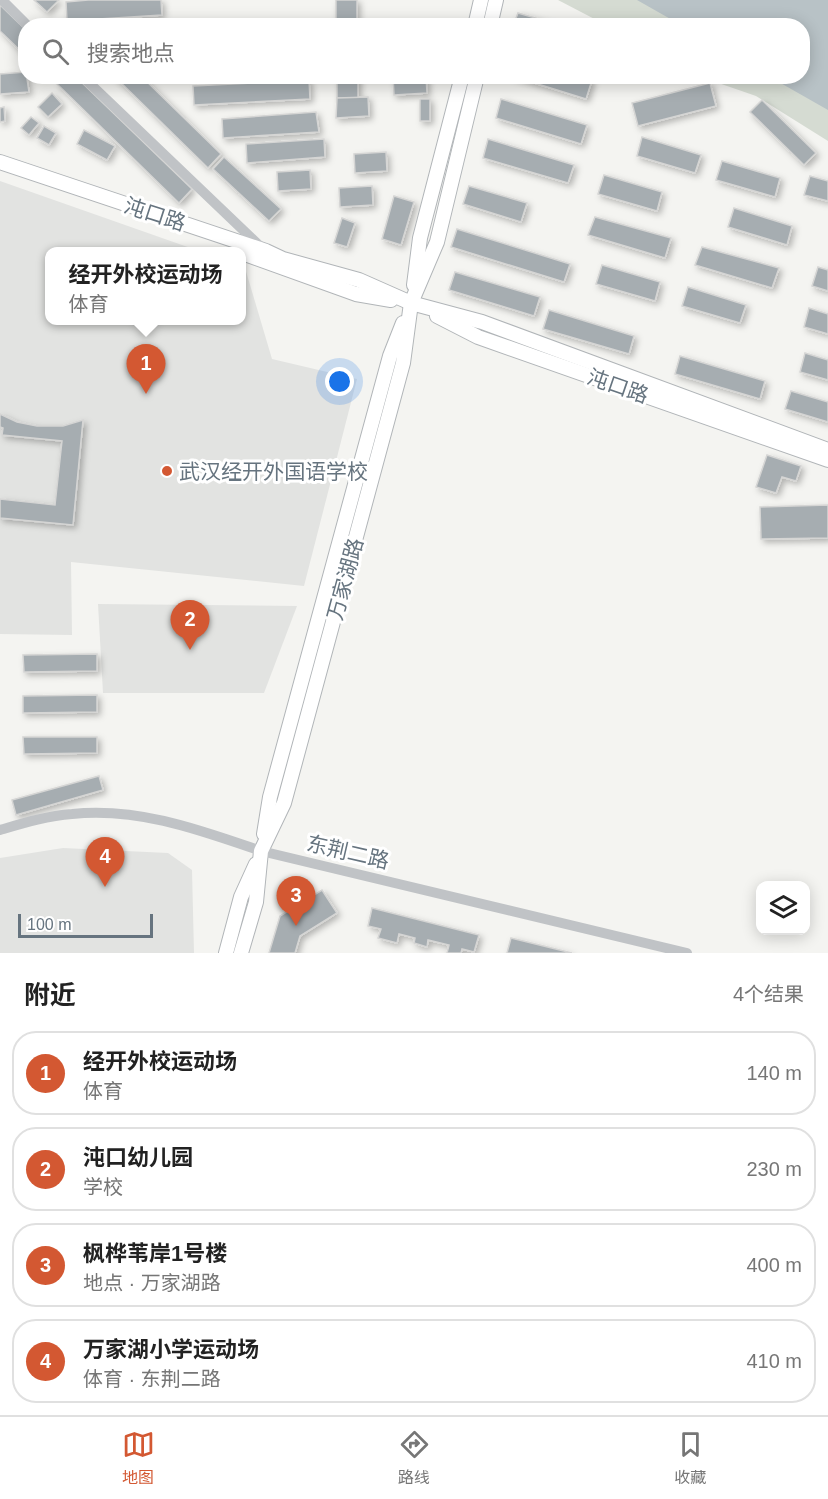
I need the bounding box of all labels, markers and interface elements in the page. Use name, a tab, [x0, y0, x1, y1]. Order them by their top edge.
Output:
search box	[18, 18, 810, 84]
icon: search	[39, 35, 72, 68]
text: 搜索地点	[87, 41, 175, 66]
street label: 沌口路	[121, 193, 189, 235]
popup	[45, 247, 246, 325]
text: 经开外校运动场	[68, 262, 223, 287]
text: 体育	[68, 293, 108, 315]
pin: 1	[126, 344, 166, 394]
street label: 沌口路	[584, 365, 652, 407]
your location	[325, 367, 354, 396]
place label: 武汉经开外国语学校	[179, 460, 368, 483]
marker: 武汉经开外国语学校	[160, 464, 174, 478]
street label: 万家湖路	[323, 535, 367, 623]
pin: 2	[170, 600, 210, 650]
street label: 东荆二路	[304, 831, 392, 873]
pin: 4	[86, 838, 124, 887]
pin: 3	[276, 876, 316, 926]
map controls	[756, 881, 810, 935]
button: layers	[756, 881, 810, 935]
scale bar	[18, 911, 153, 938]
text: 100 m	[27, 916, 71, 933]
text: 附近	[24, 980, 76, 1010]
text: 4个结果	[733, 983, 804, 1005]
text: 经开外校运动场	[83, 1049, 237, 1074]
text: 1	[40, 1062, 51, 1084]
text: 140 m	[746, 1062, 802, 1084]
text: 体育	[83, 1080, 123, 1102]
text: 沌口幼儿园	[83, 1145, 193, 1170]
text: 2	[40, 1158, 51, 1180]
text: 230 m	[746, 1158, 802, 1180]
text: 学校	[83, 1176, 123, 1198]
text: 枫桦苇岸1号楼	[83, 1241, 227, 1266]
text: 3	[40, 1254, 51, 1276]
text: 400 m	[746, 1254, 802, 1276]
text: 地点 · 万家湖路	[83, 1272, 221, 1294]
text: 万家湖小学运动场	[83, 1337, 259, 1362]
text: 4	[40, 1350, 51, 1372]
text: 410 m	[746, 1350, 802, 1372]
text: 体育 · 东荆二路	[83, 1368, 221, 1390]
tab: 地图	[122, 1428, 155, 1488]
tab: 路线	[398, 1428, 431, 1488]
tab: 收藏	[674, 1428, 707, 1488]

